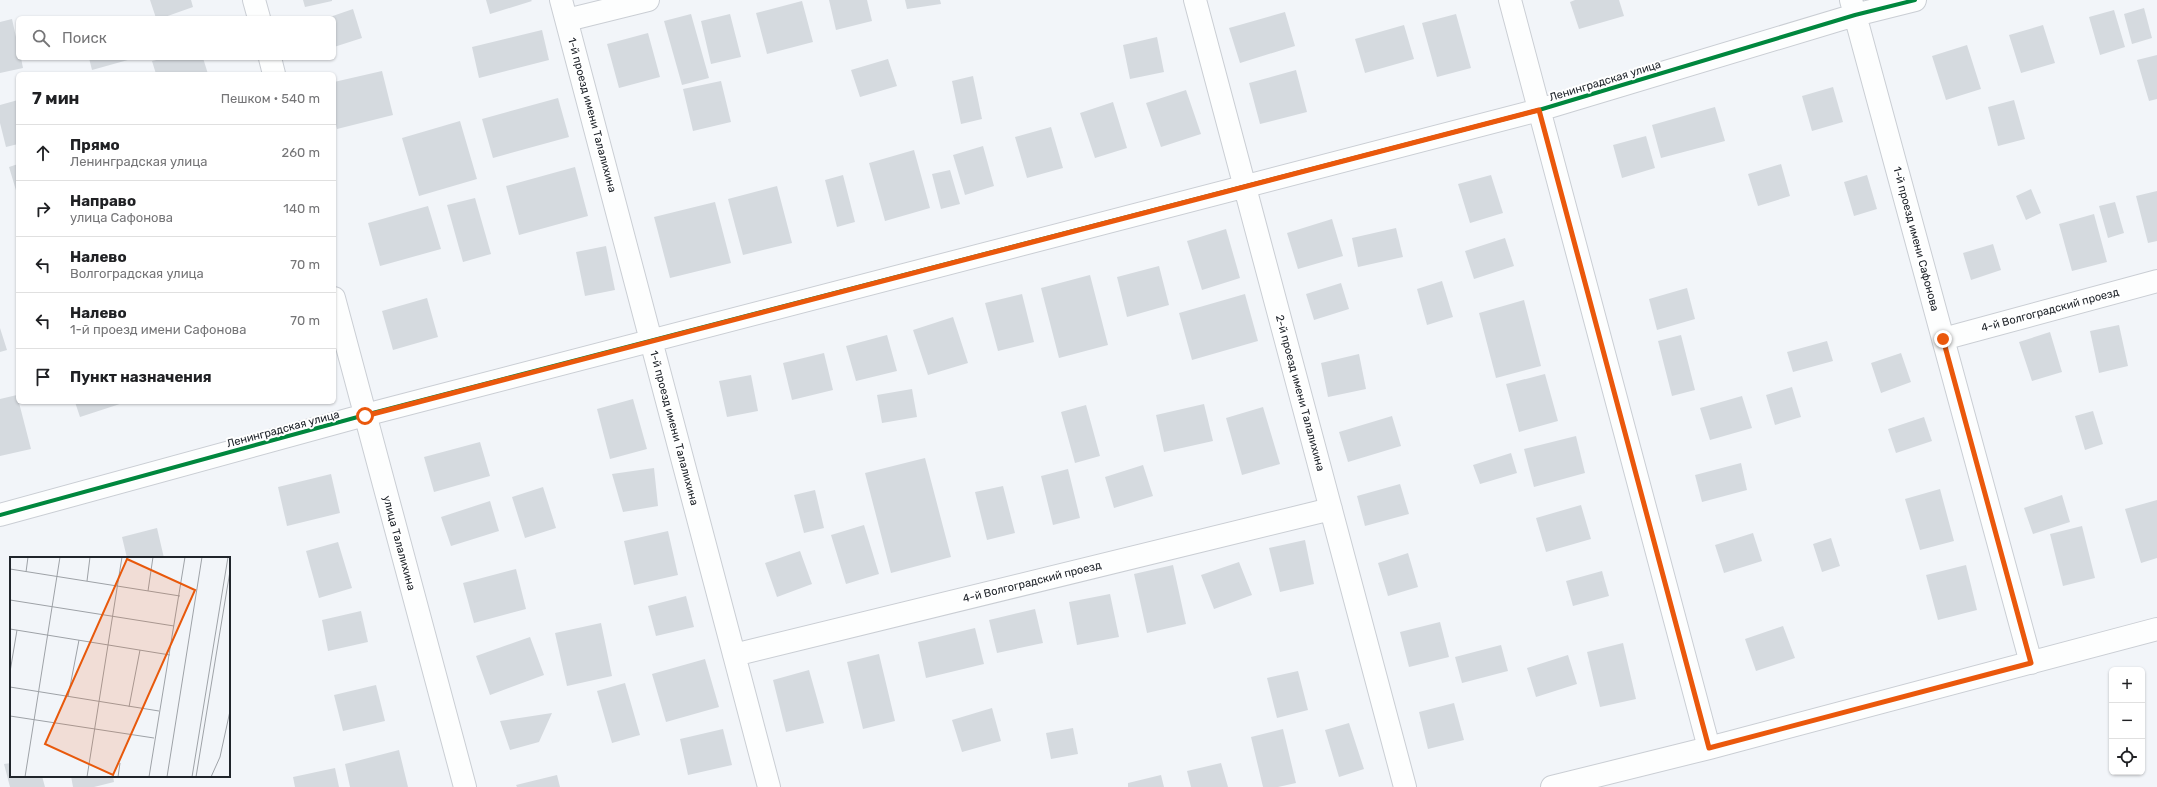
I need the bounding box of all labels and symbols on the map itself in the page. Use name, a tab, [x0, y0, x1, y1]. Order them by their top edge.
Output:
street label: 1-й проезд имени Талалихина	[565, 36, 619, 194]
street label: Ленинградская улица	[1547, 58, 1663, 104]
street label: 1-й проезд имени Сафонова	[1890, 165, 1942, 313]
street label: 4-й Волгоградский проезд	[1980, 285, 2121, 335]
street label: 2-й проезд имени Талалихина	[1273, 313, 1327, 473]
route end	[1934, 330, 1952, 348]
street label: 1-й проезд имени Талалихина	[647, 349, 701, 507]
route start	[356, 407, 374, 425]
street label: Ленинградская улица	[225, 408, 341, 450]
street label: улица Талалихина	[380, 494, 418, 592]
inset map	[10, 557, 230, 777]
street label: 4-й Волгоградский проезд	[961, 558, 1103, 606]

